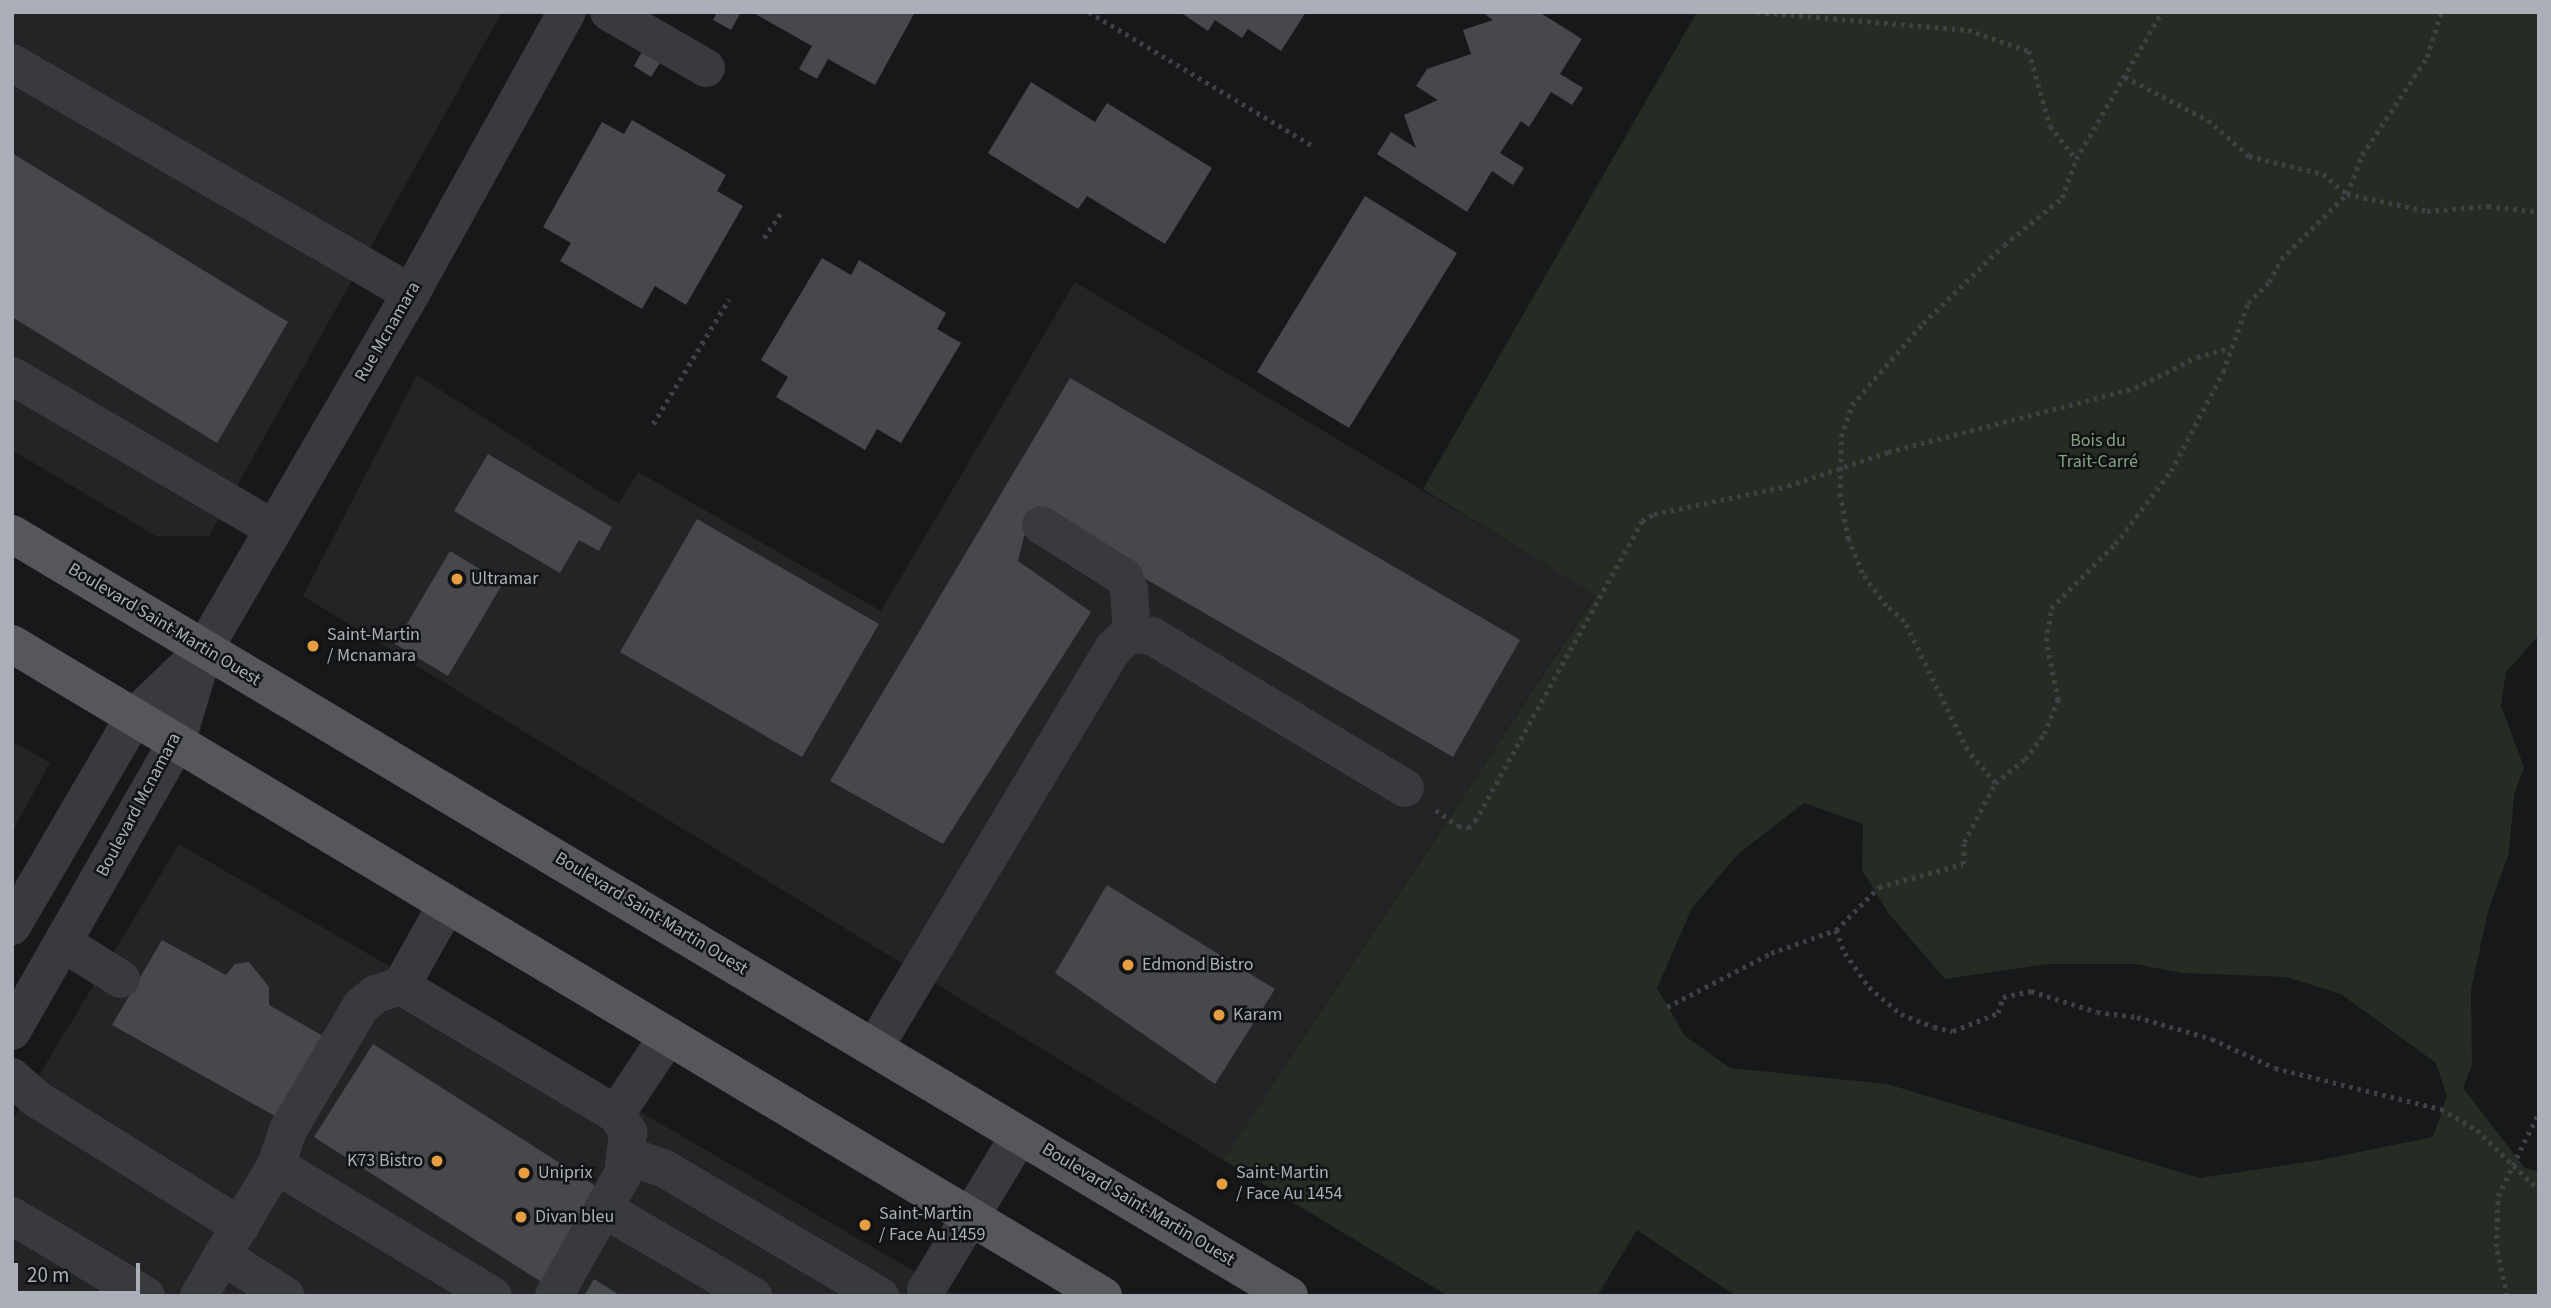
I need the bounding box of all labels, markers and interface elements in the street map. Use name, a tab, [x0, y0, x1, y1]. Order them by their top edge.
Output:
street label: Rue Mcnamara	[351, 278, 425, 386]
park label: Bois du Trait-Carré	[2058, 431, 2138, 474]
street label: Boulevard Saint-Martin Ouest	[64, 559, 264, 691]
place label: Ultramar	[471, 568, 538, 590]
marker: Ultramar	[449, 571, 465, 587]
place label: Saint-Martin / Mcnamara	[327, 625, 420, 668]
marker: Saint-Martin / Mcnamara	[305, 638, 321, 654]
street label: Boulevard Mcnamara	[92, 729, 186, 881]
street label: Boulevard Saint-Martin Ouest	[551, 848, 751, 980]
place label: Edmond Bistro	[1142, 954, 1254, 976]
marker: Edmond Bistro	[1120, 957, 1136, 973]
place label: Karam	[1233, 1004, 1282, 1026]
marker: Karam	[1211, 1007, 1227, 1023]
street label: Boulevard Saint-Martin Ouest	[1038, 1139, 1238, 1271]
place label: K73 Bistro	[347, 1150, 423, 1172]
marker: K73 Bistro	[429, 1153, 445, 1169]
place label: Uniprix	[538, 1162, 593, 1184]
place label: Saint-Martin / Face Au 1454	[1236, 1163, 1342, 1206]
marker: Uniprix	[516, 1165, 532, 1181]
marker: Saint-Martin / Face Au 1454	[1214, 1176, 1230, 1192]
place label: Saint-Martin / Face Au 1459	[879, 1204, 985, 1246]
place label: Divan bleu	[535, 1206, 614, 1228]
marker: Divan bleu	[513, 1209, 529, 1225]
marker: Saint-Martin / Face Au 1459	[857, 1217, 873, 1233]
scale bar	[18, 1248, 144, 1292]
text: 20 m	[27, 1260, 69, 1290]

